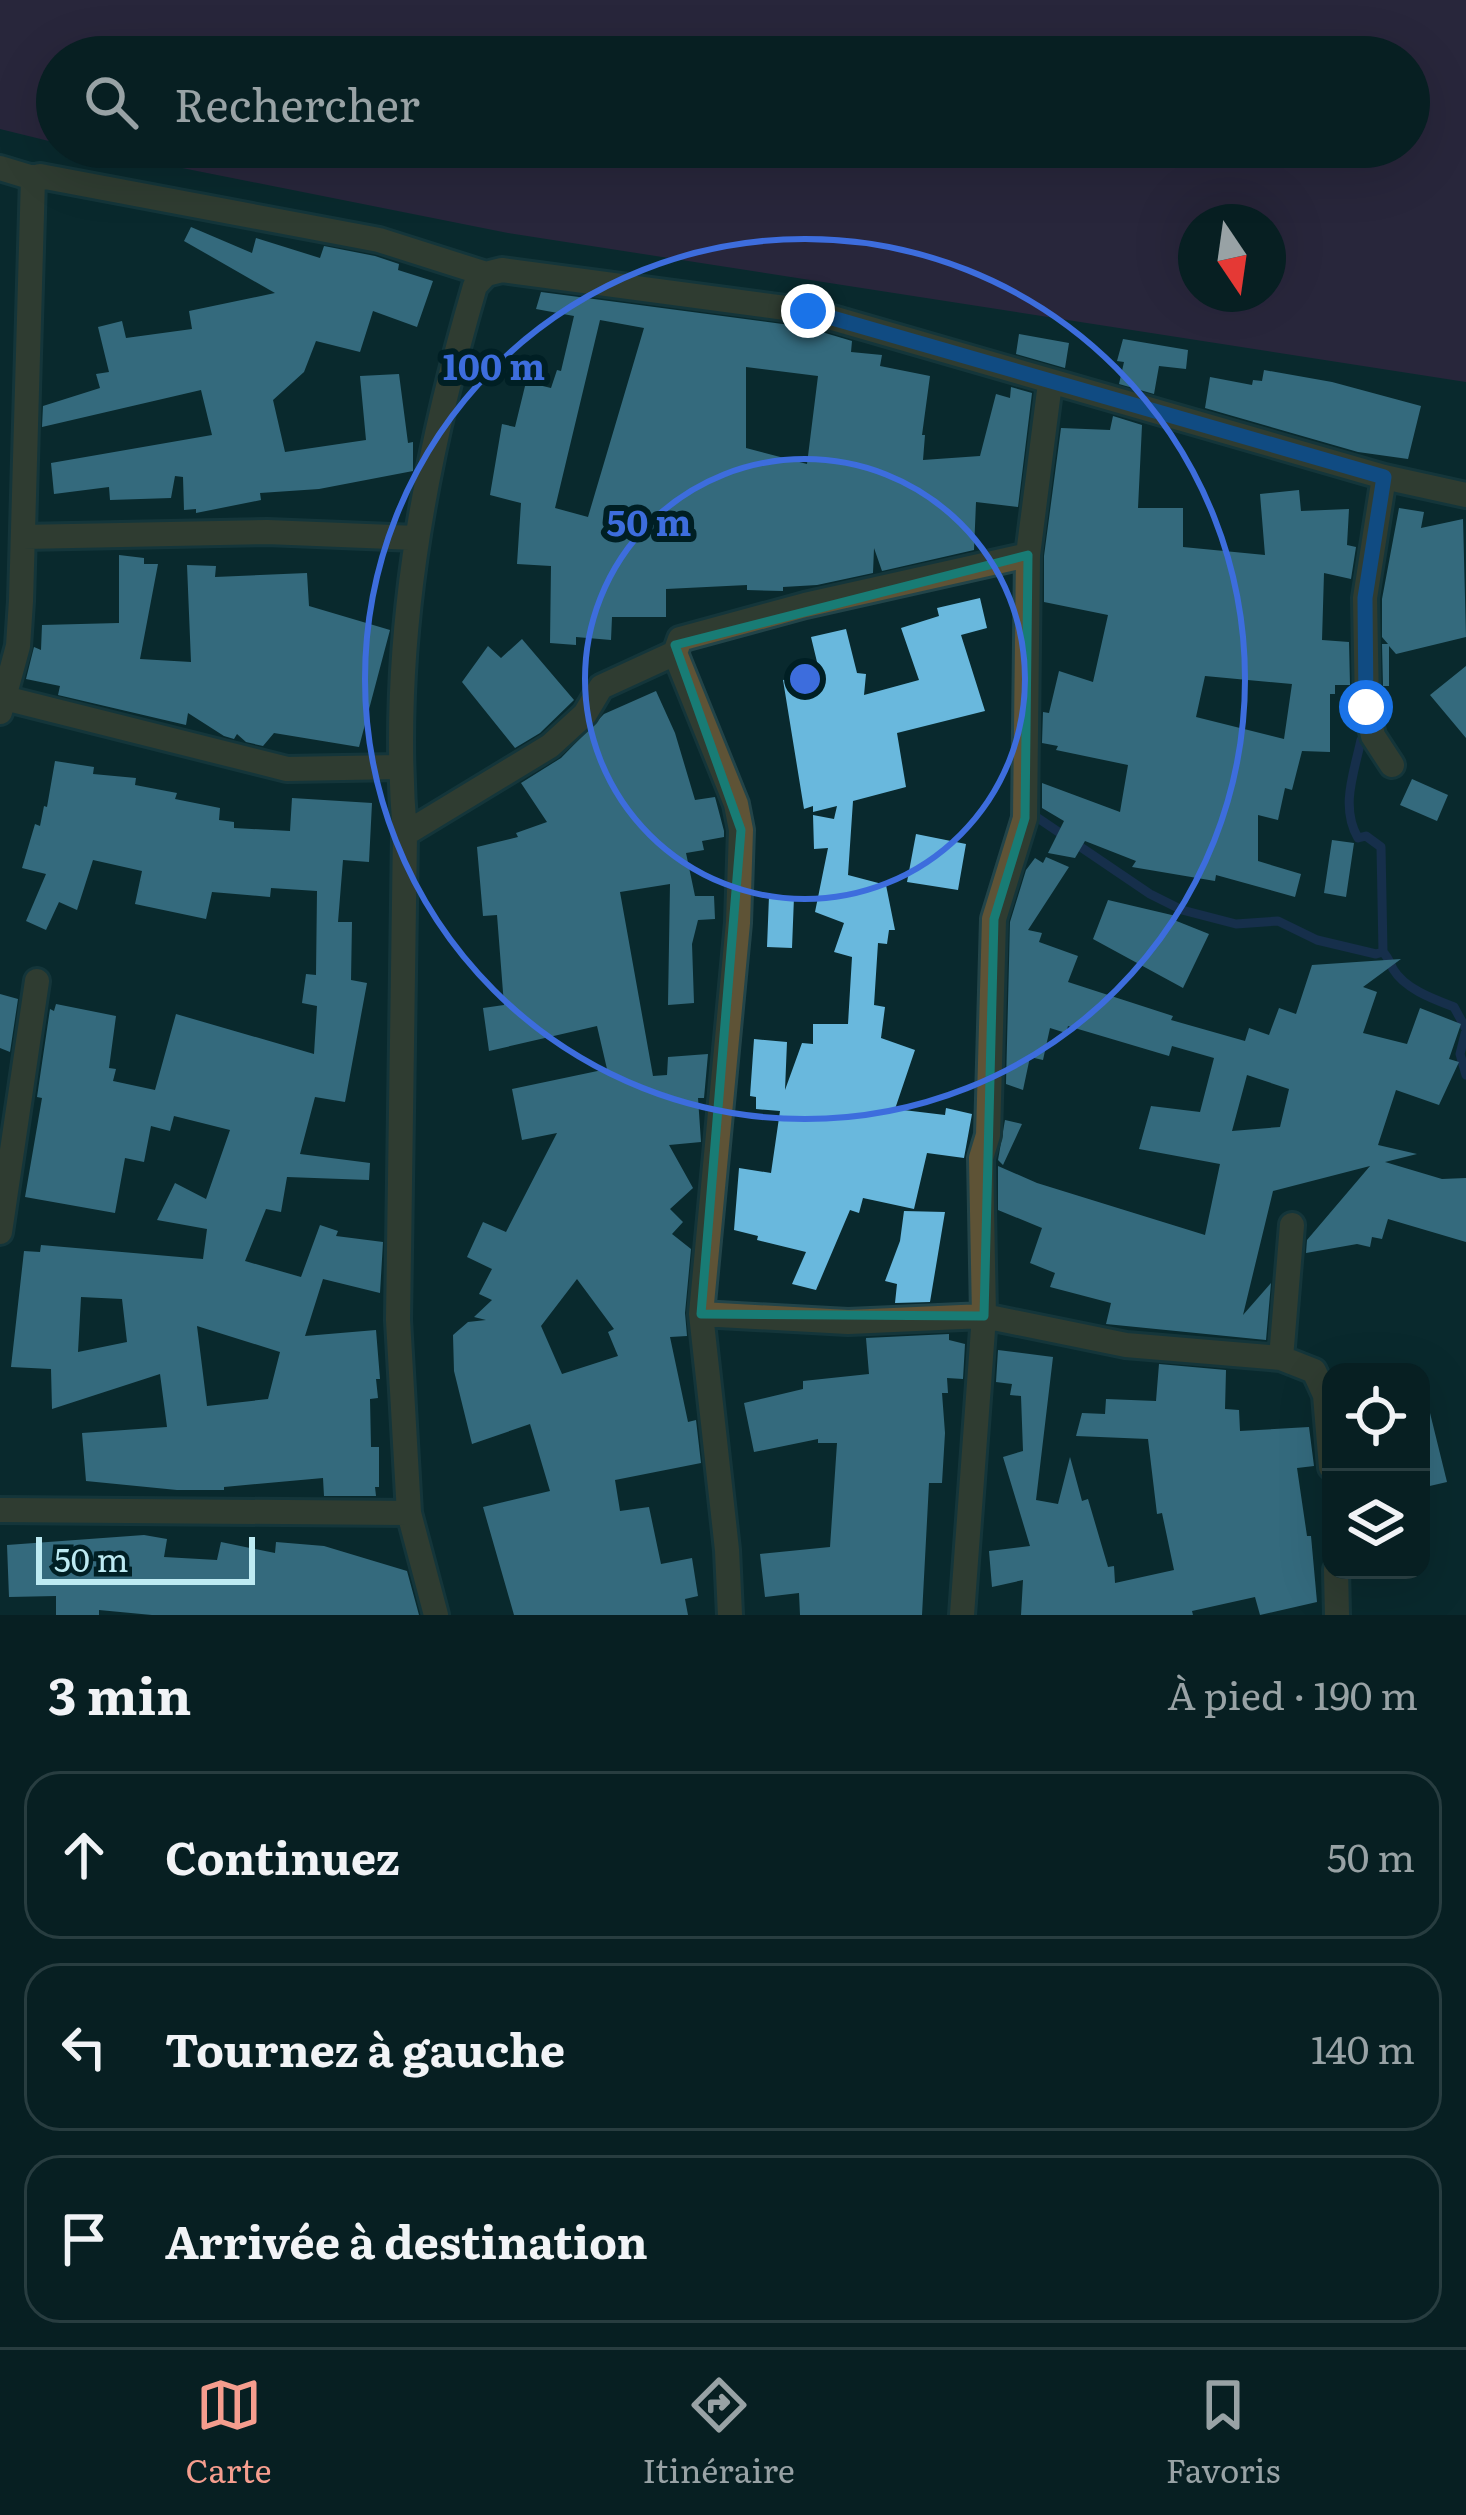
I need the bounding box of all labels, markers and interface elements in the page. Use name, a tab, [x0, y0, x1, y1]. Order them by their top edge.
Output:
search box	[36, 36, 1430, 168]
icon: search	[78, 69, 144, 135]
text: Rechercher	[174, 69, 420, 136]
north arrow	[1178, 204, 1286, 312]
route end	[781, 284, 835, 338]
text: 100 m	[443, 338, 545, 391]
text: 50 m	[607, 494, 692, 547]
centre of rings	[784, 658, 826, 700]
route start	[1339, 680, 1393, 734]
map controls	[1322, 1363, 1430, 1579]
button: locate	[1322, 1363, 1430, 1471]
button: layers	[1322, 1471, 1430, 1579]
scale bar	[36, 1531, 255, 1584]
text: 50 m	[54, 1533, 128, 1582]
text: 3 min	[48, 1655, 192, 1731]
text: À pied · 190 m	[1167, 1664, 1418, 1722]
icon: ahead	[51, 1822, 117, 1888]
text: Continuez	[165, 1822, 400, 1889]
text: 50 m	[1327, 1826, 1415, 1884]
icon: left	[51, 2014, 117, 2080]
text: Tournez à gauche	[165, 2014, 565, 2081]
text: 140 m	[1311, 2018, 1415, 2076]
icon: arrive	[51, 2206, 117, 2272]
text: Arrivée à destination	[165, 2206, 648, 2273]
tab: Carte	[185, 2372, 272, 2493]
tab: Itinéraire	[642, 2372, 795, 2493]
tab: Favoris	[1166, 2372, 1281, 2493]

